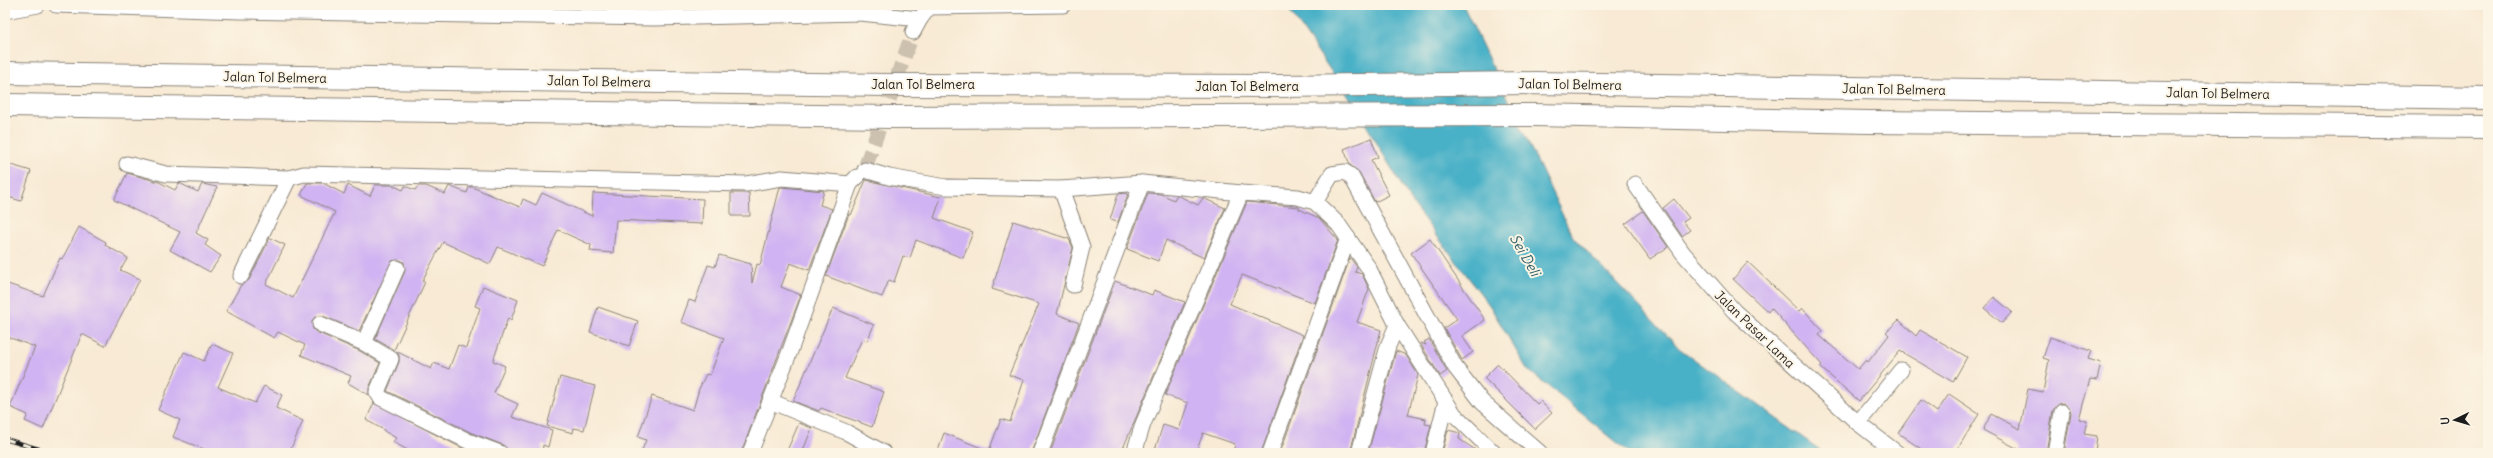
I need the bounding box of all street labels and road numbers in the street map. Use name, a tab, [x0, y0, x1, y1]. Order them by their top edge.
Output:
street label: Jalan Tol Belmera	[223, 68, 327, 87]
street label: Jalan Tol Belmera	[547, 72, 651, 91]
street label: Jalan Tol Belmera	[1518, 75, 1622, 94]
street label: Jalan Tol Belmera	[871, 76, 975, 93]
street label: Jalan Tol Belmera	[1195, 78, 1299, 95]
street label: Jalan Tol Belmera	[1842, 80, 1946, 99]
street label: Jalan Tol Belmera	[2166, 84, 2270, 103]
street label: Jalan Pasar Lama	[1711, 287, 1798, 372]

